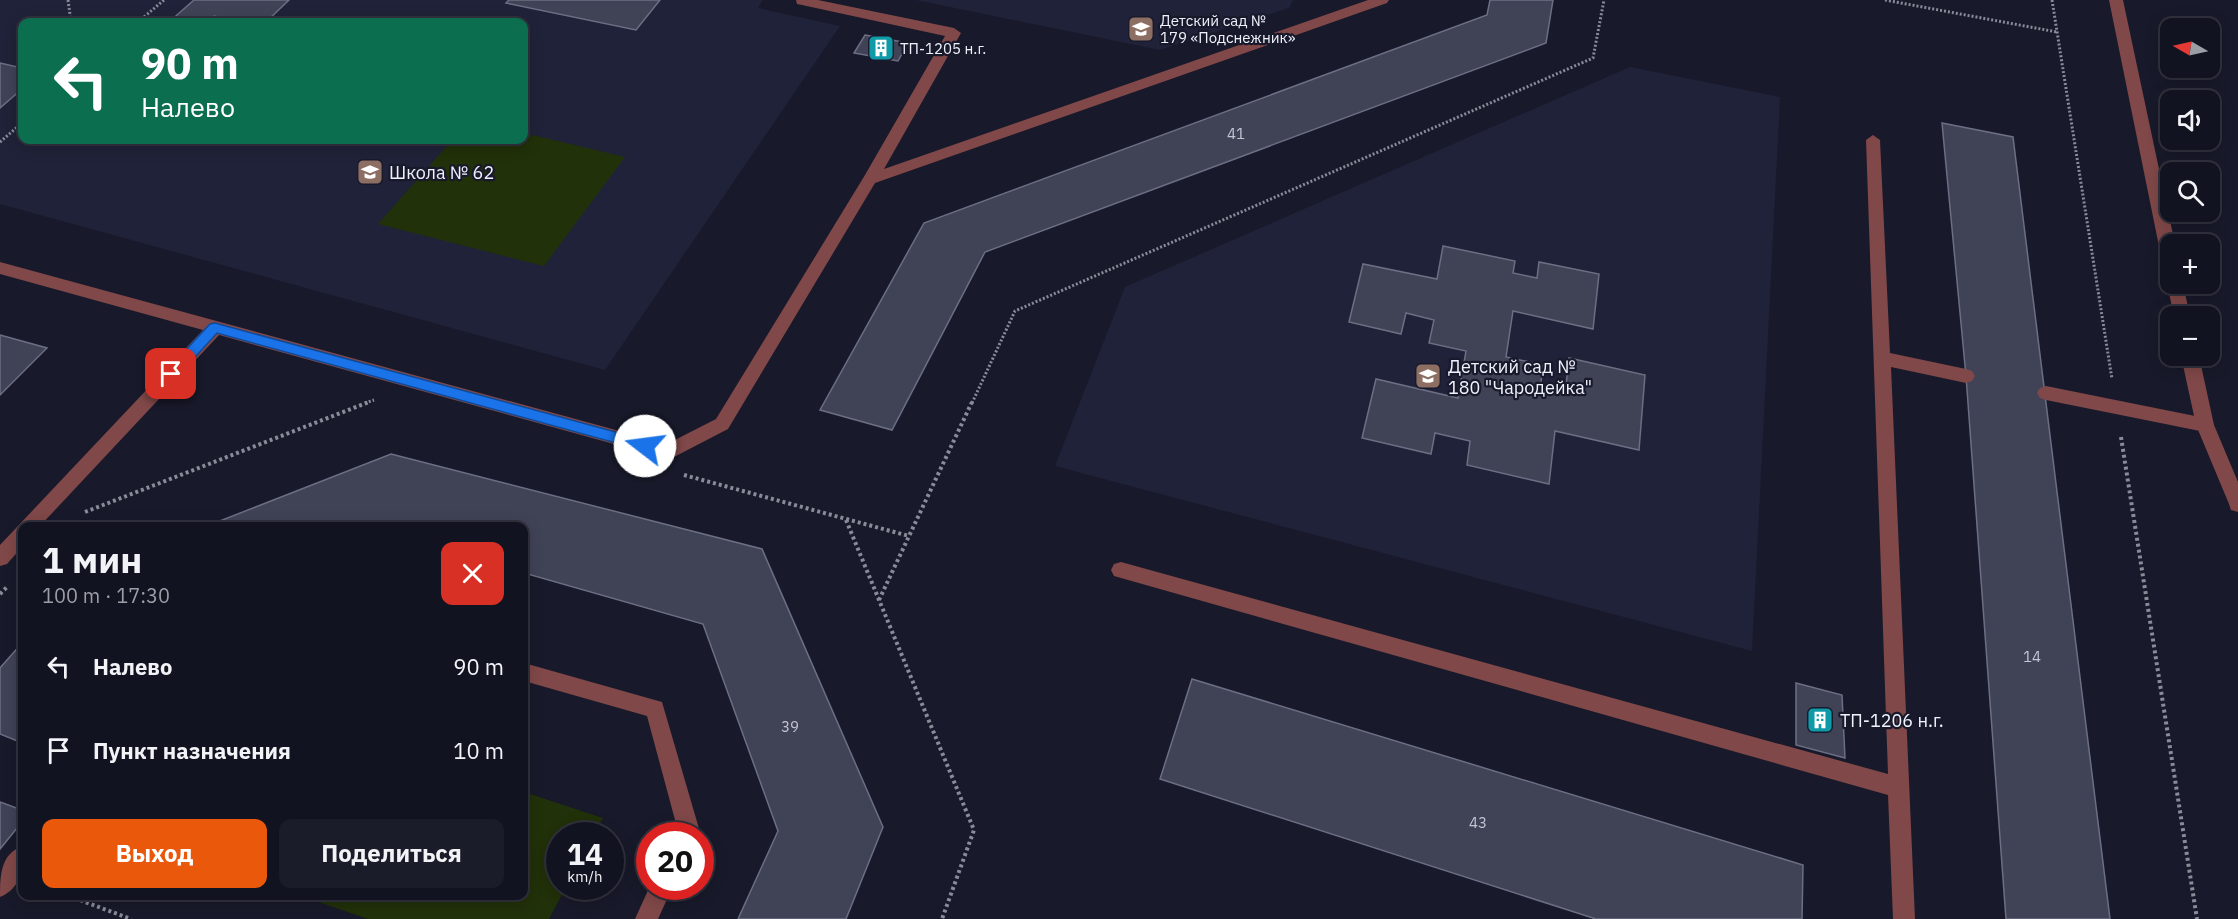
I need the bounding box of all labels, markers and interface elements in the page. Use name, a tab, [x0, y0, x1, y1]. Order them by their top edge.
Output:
place label: Детский сад № 179 «Подснежник»	[1160, 11, 1296, 47]
school or university icon: Детский сад № 179 «Подснежник»	[1126, 14, 1156, 44]
north arrow	[2160, 18, 2220, 78]
map controls	[2160, 18, 2220, 366]
building icon: ТП-1205 н.г.	[866, 33, 896, 63]
text: 90 m	[141, 36, 239, 91]
place label: ТП-1205 н.г.	[900, 39, 986, 58]
icon: left	[42, 42, 120, 120]
text: Налево	[141, 89, 235, 124]
button: sound	[2160, 90, 2220, 150]
house number: 41	[1227, 124, 1245, 143]
school or university icon: Школа № 62	[355, 157, 385, 187]
place label: Школа № 62	[389, 161, 494, 184]
button: search	[2160, 162, 2220, 222]
button: +	[2160, 234, 2220, 294]
button: −	[2160, 306, 2220, 366]
pin	[145, 348, 196, 399]
place label: Детский сад № 180 "Чародейка"	[1448, 355, 1592, 399]
icon: arrive	[154, 357, 187, 390]
school or university icon: Детский сад № 180 "Чародейка"	[1413, 361, 1443, 391]
position arrow	[613, 414, 677, 478]
text: 1 мин	[42, 536, 142, 583]
button: close	[441, 542, 504, 605]
text: 100 m · 17:30	[42, 582, 170, 609]
house number: 14	[2023, 647, 2041, 666]
icon: left	[42, 650, 75, 683]
text: Налево	[93, 652, 172, 681]
text: 90 m	[453, 652, 504, 681]
building icon: ТП-1206 н.г.	[1805, 705, 1835, 735]
place label: ТП-1206 н.г.	[1840, 709, 1944, 732]
house number: 39	[781, 717, 799, 736]
icon: arrive	[42, 734, 75, 767]
text: Пункт назначения	[93, 736, 291, 765]
text: 10 m	[453, 736, 504, 765]
house number: 43	[1469, 813, 1487, 832]
button: Выход	[42, 819, 267, 888]
button: Поделиться	[279, 819, 504, 888]
speed limit sign: 20	[636, 822, 714, 900]
text: 14	[567, 834, 603, 873]
text: km/h	[567, 867, 603, 886]

